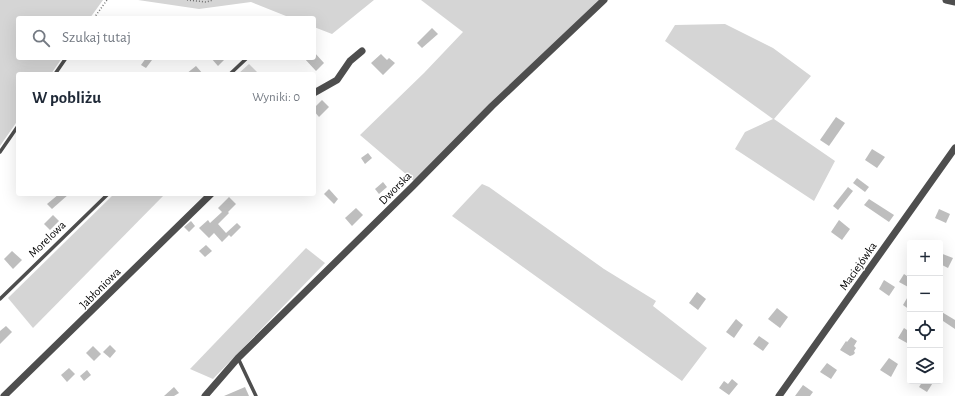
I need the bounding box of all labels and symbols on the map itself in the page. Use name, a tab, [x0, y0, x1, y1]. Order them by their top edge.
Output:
street label: Dworska	[376, 169, 414, 207]
street label: Morelowa	[26, 218, 68, 259]
street label: Maciejówka	[837, 239, 880, 293]
street label: Jabłoniowa	[77, 265, 123, 311]

